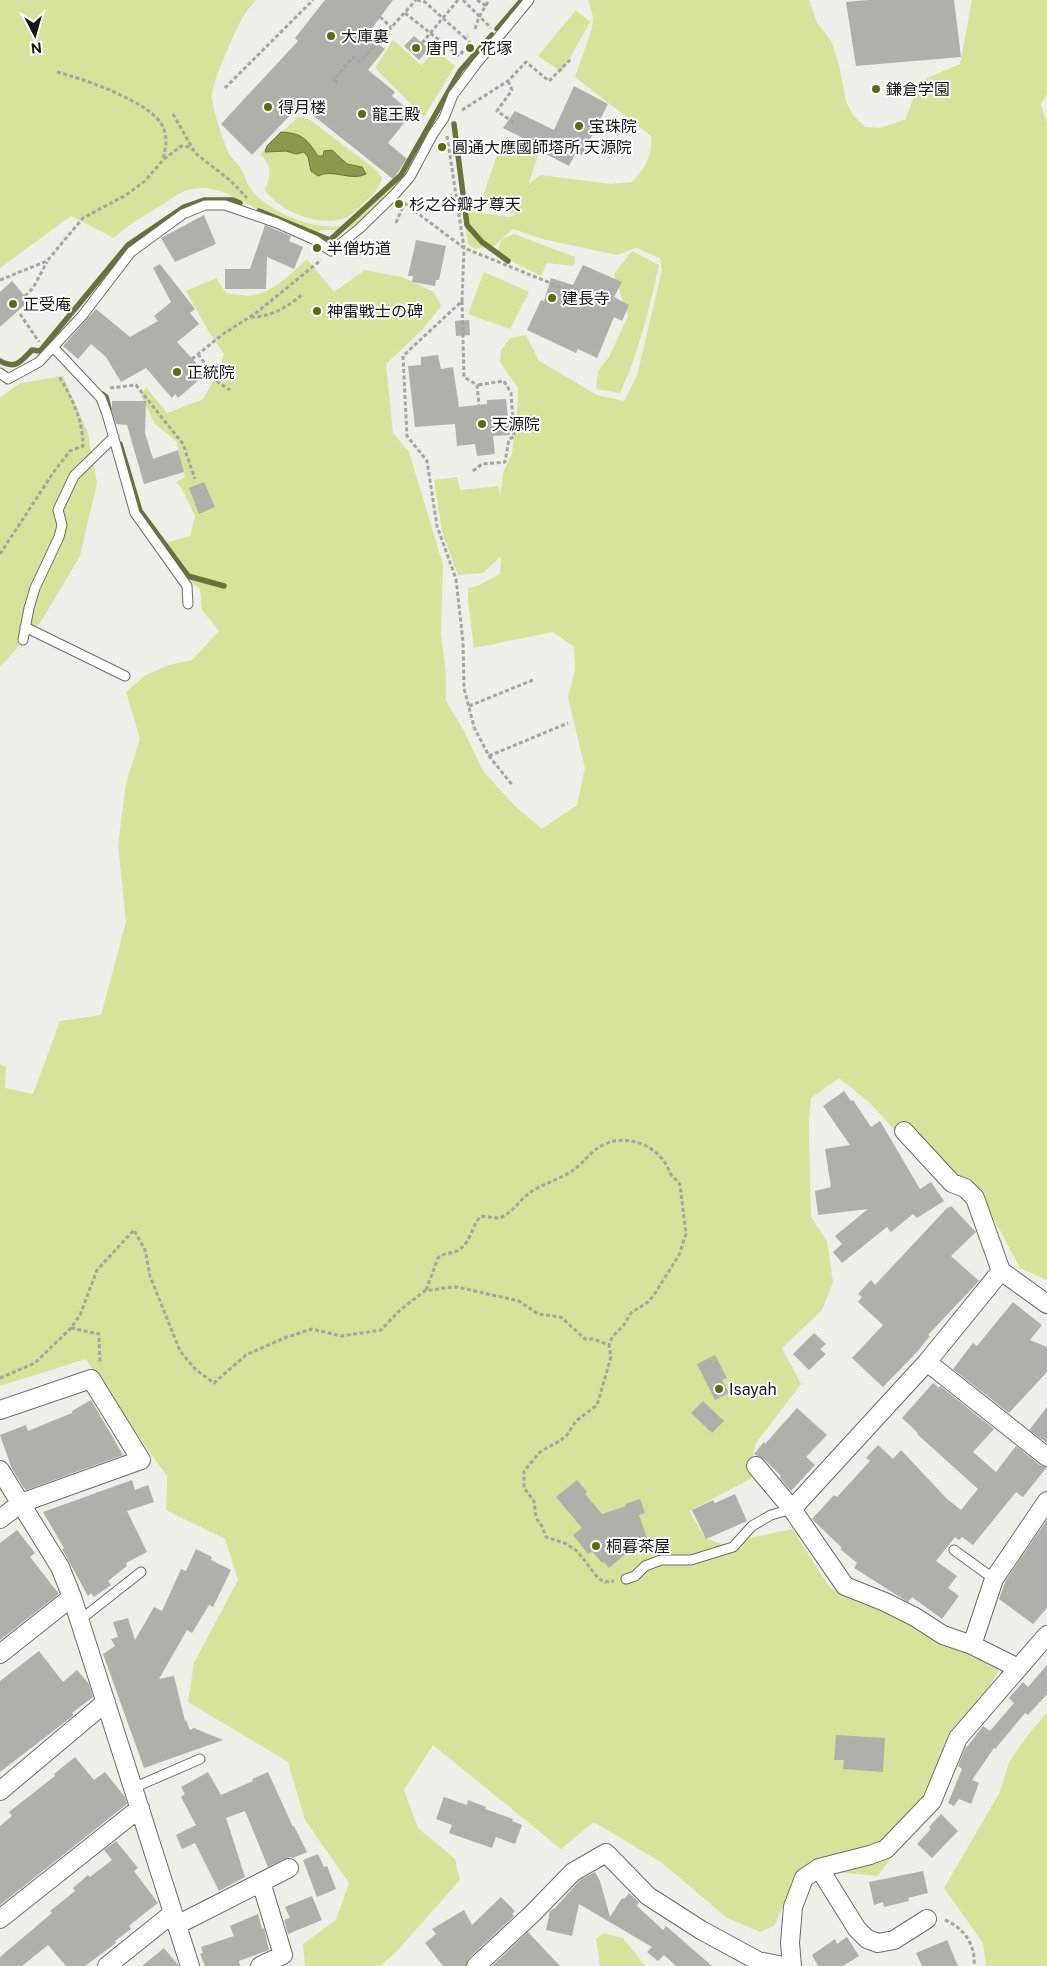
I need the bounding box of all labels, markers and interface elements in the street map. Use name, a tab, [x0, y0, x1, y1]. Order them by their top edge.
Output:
north arrow	[10, 10, 60, 60]
place label: 大庫裏	[341, 27, 389, 46]
marker: 大庫裏	[325, 30, 337, 42]
text: N	[30, 39, 43, 56]
place label: 唐門	[426, 39, 458, 58]
place label: 花塚	[480, 39, 512, 58]
marker: 唐門	[410, 42, 422, 54]
marker: 花塚	[464, 42, 476, 54]
place label: 鎌倉学園	[886, 80, 950, 99]
marker: 鎌倉学園	[870, 83, 882, 95]
place label: 得月楼	[278, 98, 326, 117]
marker: 得月楼	[262, 101, 274, 113]
place label: 龍王殿	[372, 105, 420, 124]
marker: 龍王殿	[356, 108, 368, 120]
place label: 宝珠院	[589, 117, 637, 136]
marker: 宝珠院	[573, 120, 585, 132]
place label: 圓通大應國師塔所 天源院	[452, 138, 632, 157]
marker: 圓通大應國師塔所 天源院	[436, 141, 448, 153]
place label: 杉之谷瓣才尊天	[409, 195, 521, 214]
marker: 杉之谷瓣才尊天	[393, 198, 405, 210]
place label: 半僧坊道	[327, 239, 391, 258]
marker: 半僧坊道	[311, 242, 323, 254]
place label: 建長寺	[562, 289, 610, 308]
marker: 建長寺	[546, 292, 558, 304]
place label: 正受庵	[23, 295, 71, 314]
marker: 正受庵	[7, 298, 19, 310]
place label: 神雷戦士の碑	[327, 302, 423, 321]
marker: 神雷戦士の碑	[311, 305, 323, 317]
place label: 正統院	[187, 363, 235, 382]
marker: 正統院	[171, 366, 183, 378]
place label: 天源院	[492, 415, 540, 434]
marker: 天源院	[476, 418, 488, 430]
place label: Isayah	[729, 1380, 777, 1399]
marker: Isayah	[713, 1383, 725, 1395]
place label: 桐暮茶屋	[606, 1537, 670, 1556]
marker: 桐暮茶屋	[590, 1540, 602, 1552]

